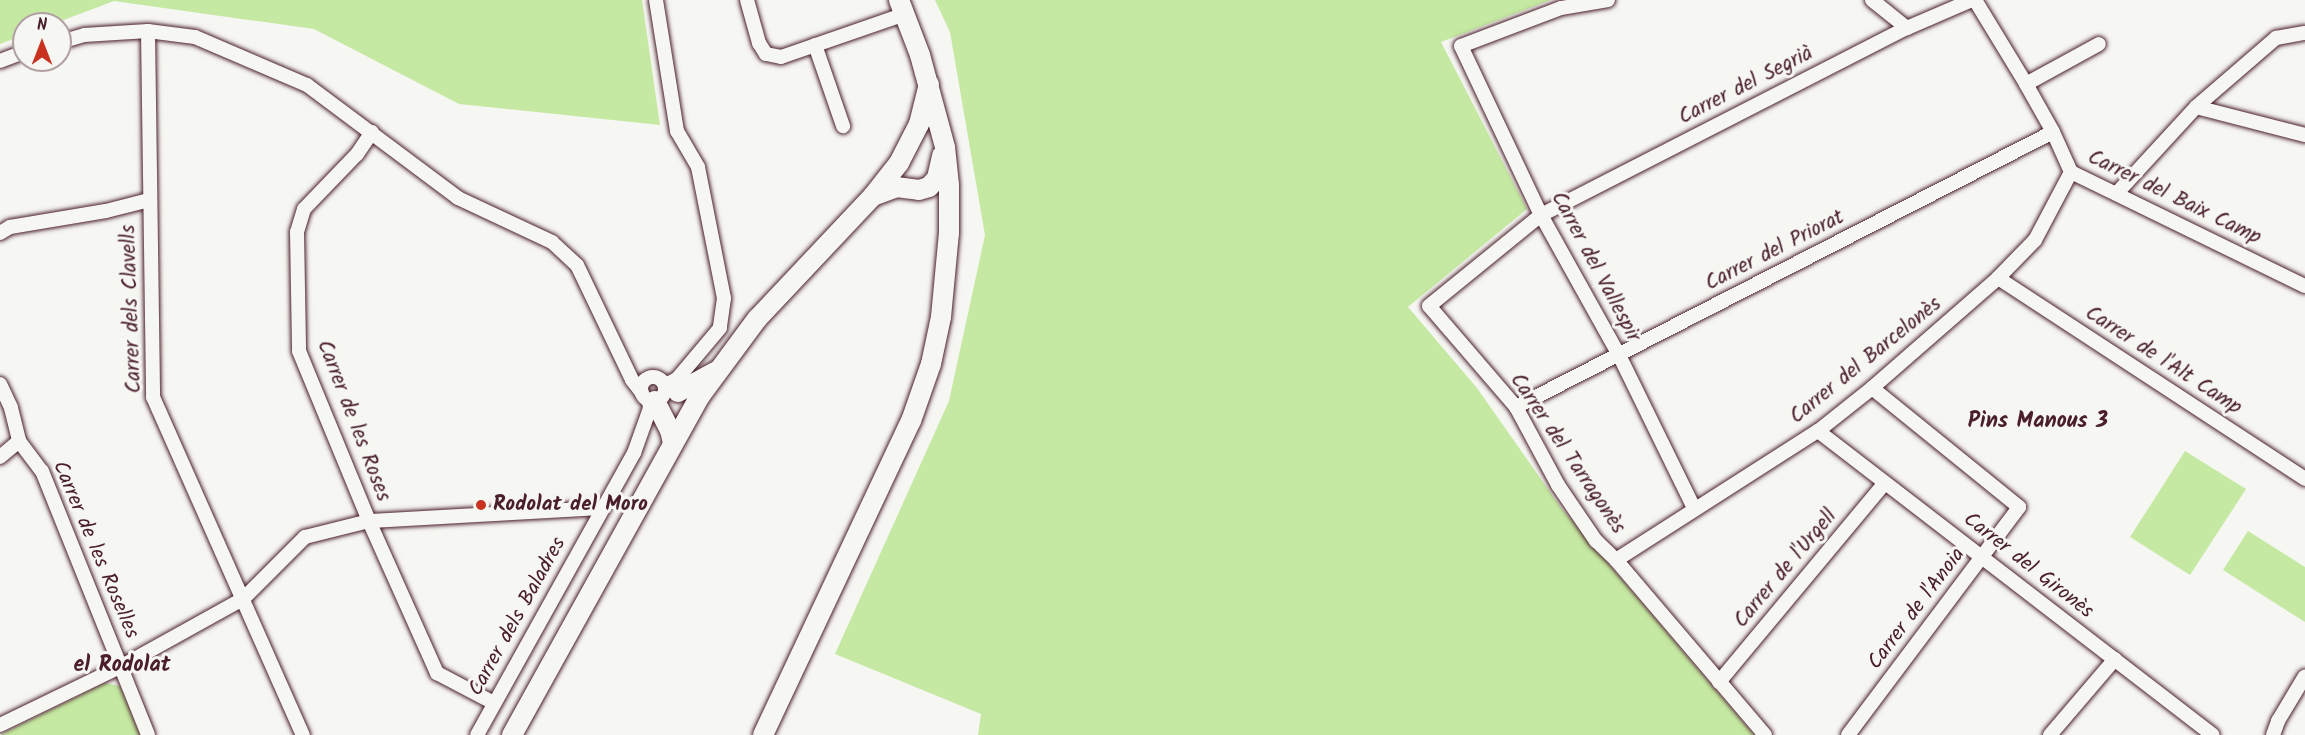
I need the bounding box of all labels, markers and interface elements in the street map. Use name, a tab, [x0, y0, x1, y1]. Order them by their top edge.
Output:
north arrow	[12, 12, 72, 72]
text: N	[37, 13, 47, 38]
street label: Carrer del Segrià	[1675, 41, 1817, 131]
street label: Carrer del Baix Camp	[2083, 145, 2265, 251]
street label: Carrer del Vallespir	[1545, 188, 1645, 346]
street label: Carrer del Priorat	[1701, 205, 1849, 297]
street label: Carrer dels Clavells	[116, 224, 148, 394]
street label: Carrer del Barcelonès	[1785, 292, 1947, 430]
street label: Carrer de l'Alt Camp	[2080, 301, 2246, 421]
street label: Carrer de les Roses	[311, 337, 395, 505]
street label: Carrer del Tarragonès	[1504, 369, 1630, 539]
district label: Pins Manous 3	[1968, 409, 2108, 435]
street label: Carrer de les Roselles	[46, 457, 144, 643]
place label: Rodolat del Moro	[493, 492, 648, 518]
marker: Rodolat del Moro	[474, 498, 488, 512]
street label: Carrer de l'Urgell	[1729, 505, 1843, 633]
street label: Carrer del Gironès	[1958, 507, 2098, 625]
street label: Carrer dels Baladres	[464, 533, 572, 701]
street label: Carrer de l'Anoia	[1863, 543, 1971, 675]
district label: el Rodolat	[73, 653, 171, 679]

